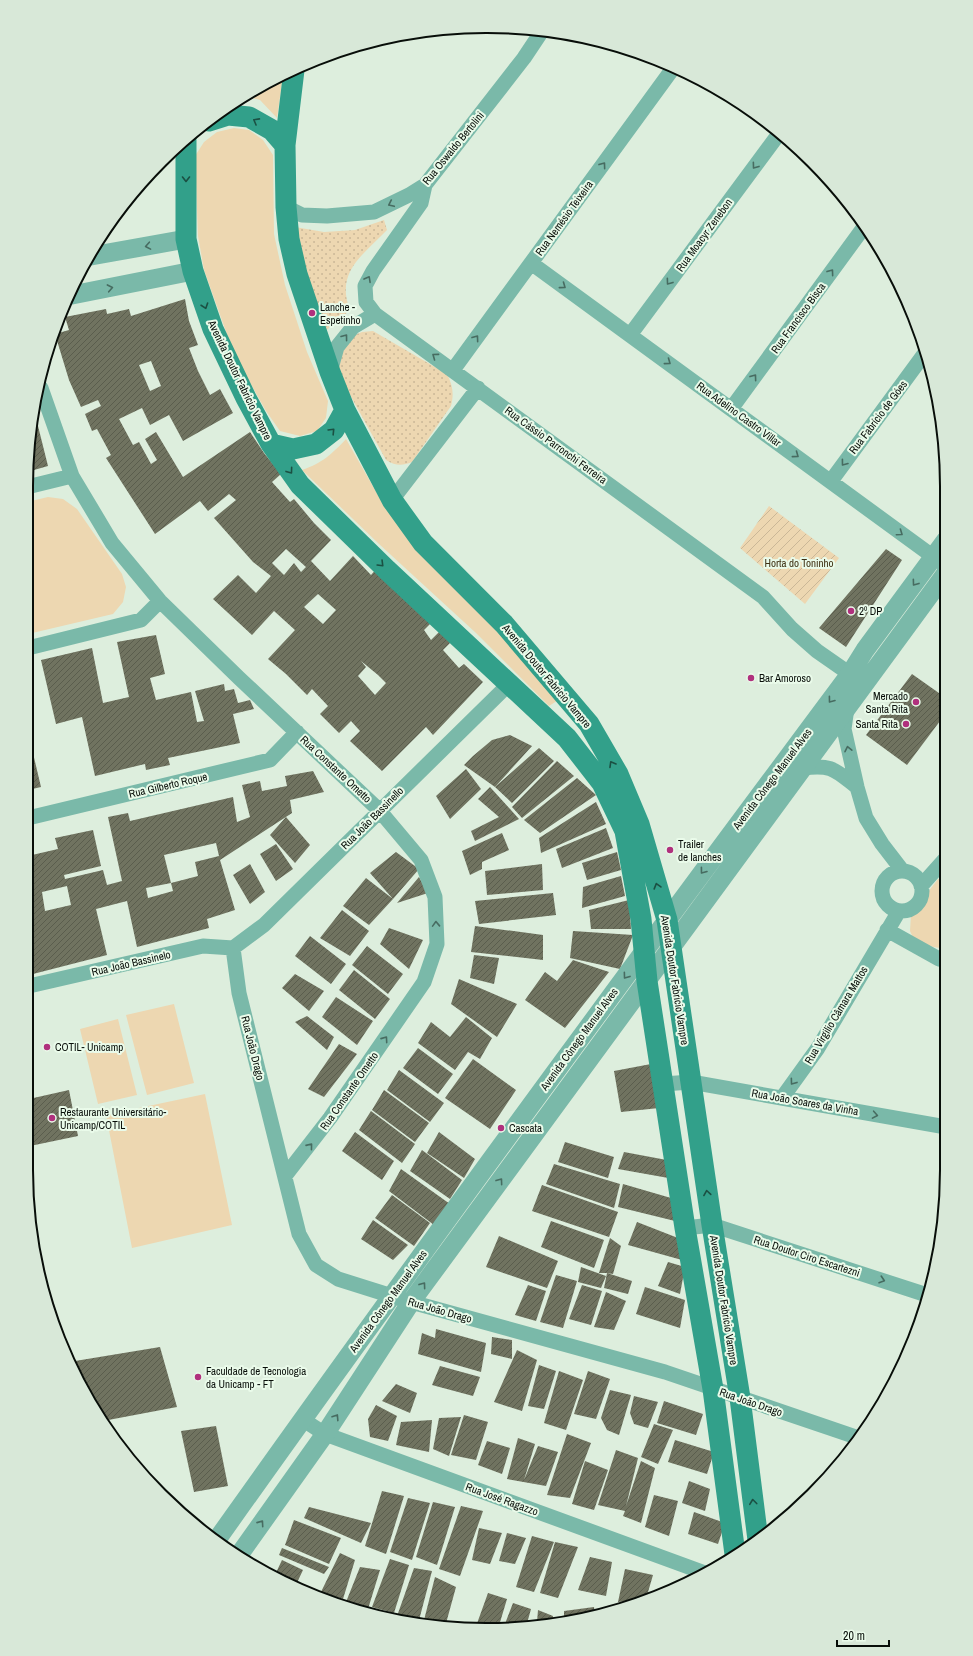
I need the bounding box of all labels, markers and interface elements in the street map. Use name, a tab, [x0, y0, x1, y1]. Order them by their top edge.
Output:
street label: Rua Oswaldo Bertolini	[419, 109, 487, 187]
one-way arrow	[253, 118, 260, 125]
one-way arrow	[753, 162, 760, 169]
one-way arrow	[598, 163, 605, 170]
one-way arrow	[182, 176, 190, 182]
street label: Rua Nemésio Teixeira	[532, 178, 596, 258]
street label: Rua Moacyr Zenebon	[673, 196, 735, 274]
one-way arrow	[387, 199, 395, 207]
one-way arrow	[145, 241, 151, 249]
one-way arrow	[826, 269, 834, 276]
one-way arrow	[364, 276, 371, 283]
one-way arrow	[666, 278, 674, 285]
street label: Rua Francisco Bisca	[768, 280, 828, 356]
one-way arrow	[559, 281, 566, 289]
one-way arrow	[107, 284, 113, 292]
place label: Lanche - Espetinho	[320, 300, 361, 327]
one-way arrow	[200, 303, 209, 310]
marker: Lanche - Espetinho	[307, 308, 317, 318]
street label: Avenida Doutor Fabricio Vampre	[205, 317, 275, 442]
one-way arrow	[340, 334, 348, 341]
one-way arrow	[471, 336, 478, 343]
one-way arrow	[432, 354, 439, 361]
one-way arrow	[664, 357, 671, 365]
one-way arrow	[750, 374, 757, 381]
street label: Rua Fabrício de Góes	[846, 377, 910, 456]
street label: Rua Adelino Castro Villar	[694, 379, 784, 449]
street label: Rua Cássio Parronchi Ferreira	[502, 403, 610, 487]
one-way arrow	[327, 428, 334, 436]
one-way arrow	[791, 450, 798, 457]
one-way arrow	[842, 459, 849, 466]
one-way arrow	[286, 467, 293, 474]
one-way arrow	[896, 528, 903, 536]
park label: Horta do Toninho	[764, 556, 834, 570]
one-way arrow	[376, 559, 384, 567]
one-way arrow	[912, 579, 919, 586]
place label: 2º DP	[859, 604, 882, 618]
marker: 2º DP	[846, 606, 856, 616]
street label: Avenida Doutor Fabricio Vampre	[499, 621, 595, 731]
place label: Bar Amoroso	[759, 671, 811, 685]
marker: Bar Amoroso	[746, 673, 756, 683]
place label: Mercado Santa Rita	[865, 689, 908, 716]
one-way arrow	[828, 696, 836, 703]
marker: Mercado Santa Rita	[911, 697, 921, 707]
place label: Santa Rita	[855, 717, 898, 731]
marker: Santa Rita	[901, 719, 911, 729]
street label: Avenida Cônego Manuel Alves	[729, 725, 815, 833]
street label: Rua Constante Ometto	[297, 732, 375, 806]
one-way arrow	[844, 746, 852, 752]
one-way arrow	[609, 761, 616, 768]
street label: Rua Gilberto Roque	[127, 769, 209, 801]
street label: Rua João Bassinello	[338, 784, 406, 852]
place label: Trailer de lanches	[678, 837, 722, 864]
marker: Trailer de lanches	[665, 845, 675, 855]
one-way arrow	[701, 867, 708, 874]
one-way arrow	[653, 882, 662, 889]
street label: Avenida Doutor Fabricio Vampre	[658, 913, 692, 1046]
one-way arrow	[432, 921, 441, 927]
street label: Rua João Bassinelo	[90, 947, 172, 979]
street label: Rua Virgilio Câmara Mattos	[801, 963, 871, 1066]
one-way arrow	[623, 972, 631, 979]
street label: Avenida Cônego Manuel Alves	[537, 985, 621, 1094]
street label: Rua João Drago	[238, 1014, 268, 1082]
one-way arrow	[380, 1037, 387, 1044]
place label: COTIL- Unicamp	[55, 1040, 123, 1054]
marker: COTIL- Unicamp	[42, 1042, 52, 1052]
street label: Rua Constante Ometto	[317, 1049, 381, 1133]
one-way arrow	[790, 1078, 798, 1085]
street label: Rua João Soares da Vinha	[751, 1086, 859, 1118]
place label: Restaurante Universitário- Unicamp/COTIL	[60, 1105, 166, 1132]
one-way arrow	[872, 1110, 879, 1118]
marker: Restaurante Universitário- Unicamp/COTIL	[47, 1113, 57, 1123]
place label: Cascata	[509, 1121, 542, 1135]
marker: Cascata	[496, 1123, 506, 1133]
one-way arrow	[305, 1143, 312, 1150]
one-way arrow	[495, 1178, 502, 1185]
one-way arrow	[703, 1190, 712, 1196]
street label: Rua Doutor Ciro Escartezni	[752, 1232, 862, 1280]
street label: Avenida Doutor Fabricio Vampre	[707, 1233, 741, 1366]
street label: Avenida Cônego Manuel Alves	[346, 1247, 430, 1356]
one-way arrow	[878, 1276, 885, 1284]
one-way arrow	[418, 1282, 426, 1289]
street label: Rua João Drago	[406, 1294, 474, 1326]
place label: Faculdade de Tecnologia da Unicamp - FT	[206, 1364, 306, 1391]
marker: Faculdade de Tecnologia da Unicamp - FT	[193, 1372, 203, 1382]
street label: Rua João Drago	[718, 1385, 784, 1419]
one-way arrow	[331, 1414, 339, 1421]
street label: Rua José Ragazzo	[464, 1479, 540, 1519]
one-way arrow	[749, 1499, 758, 1505]
one-way arrow	[256, 1521, 263, 1528]
scale bar	[837, 1622, 889, 1648]
text: 20 m	[843, 1628, 865, 1644]

